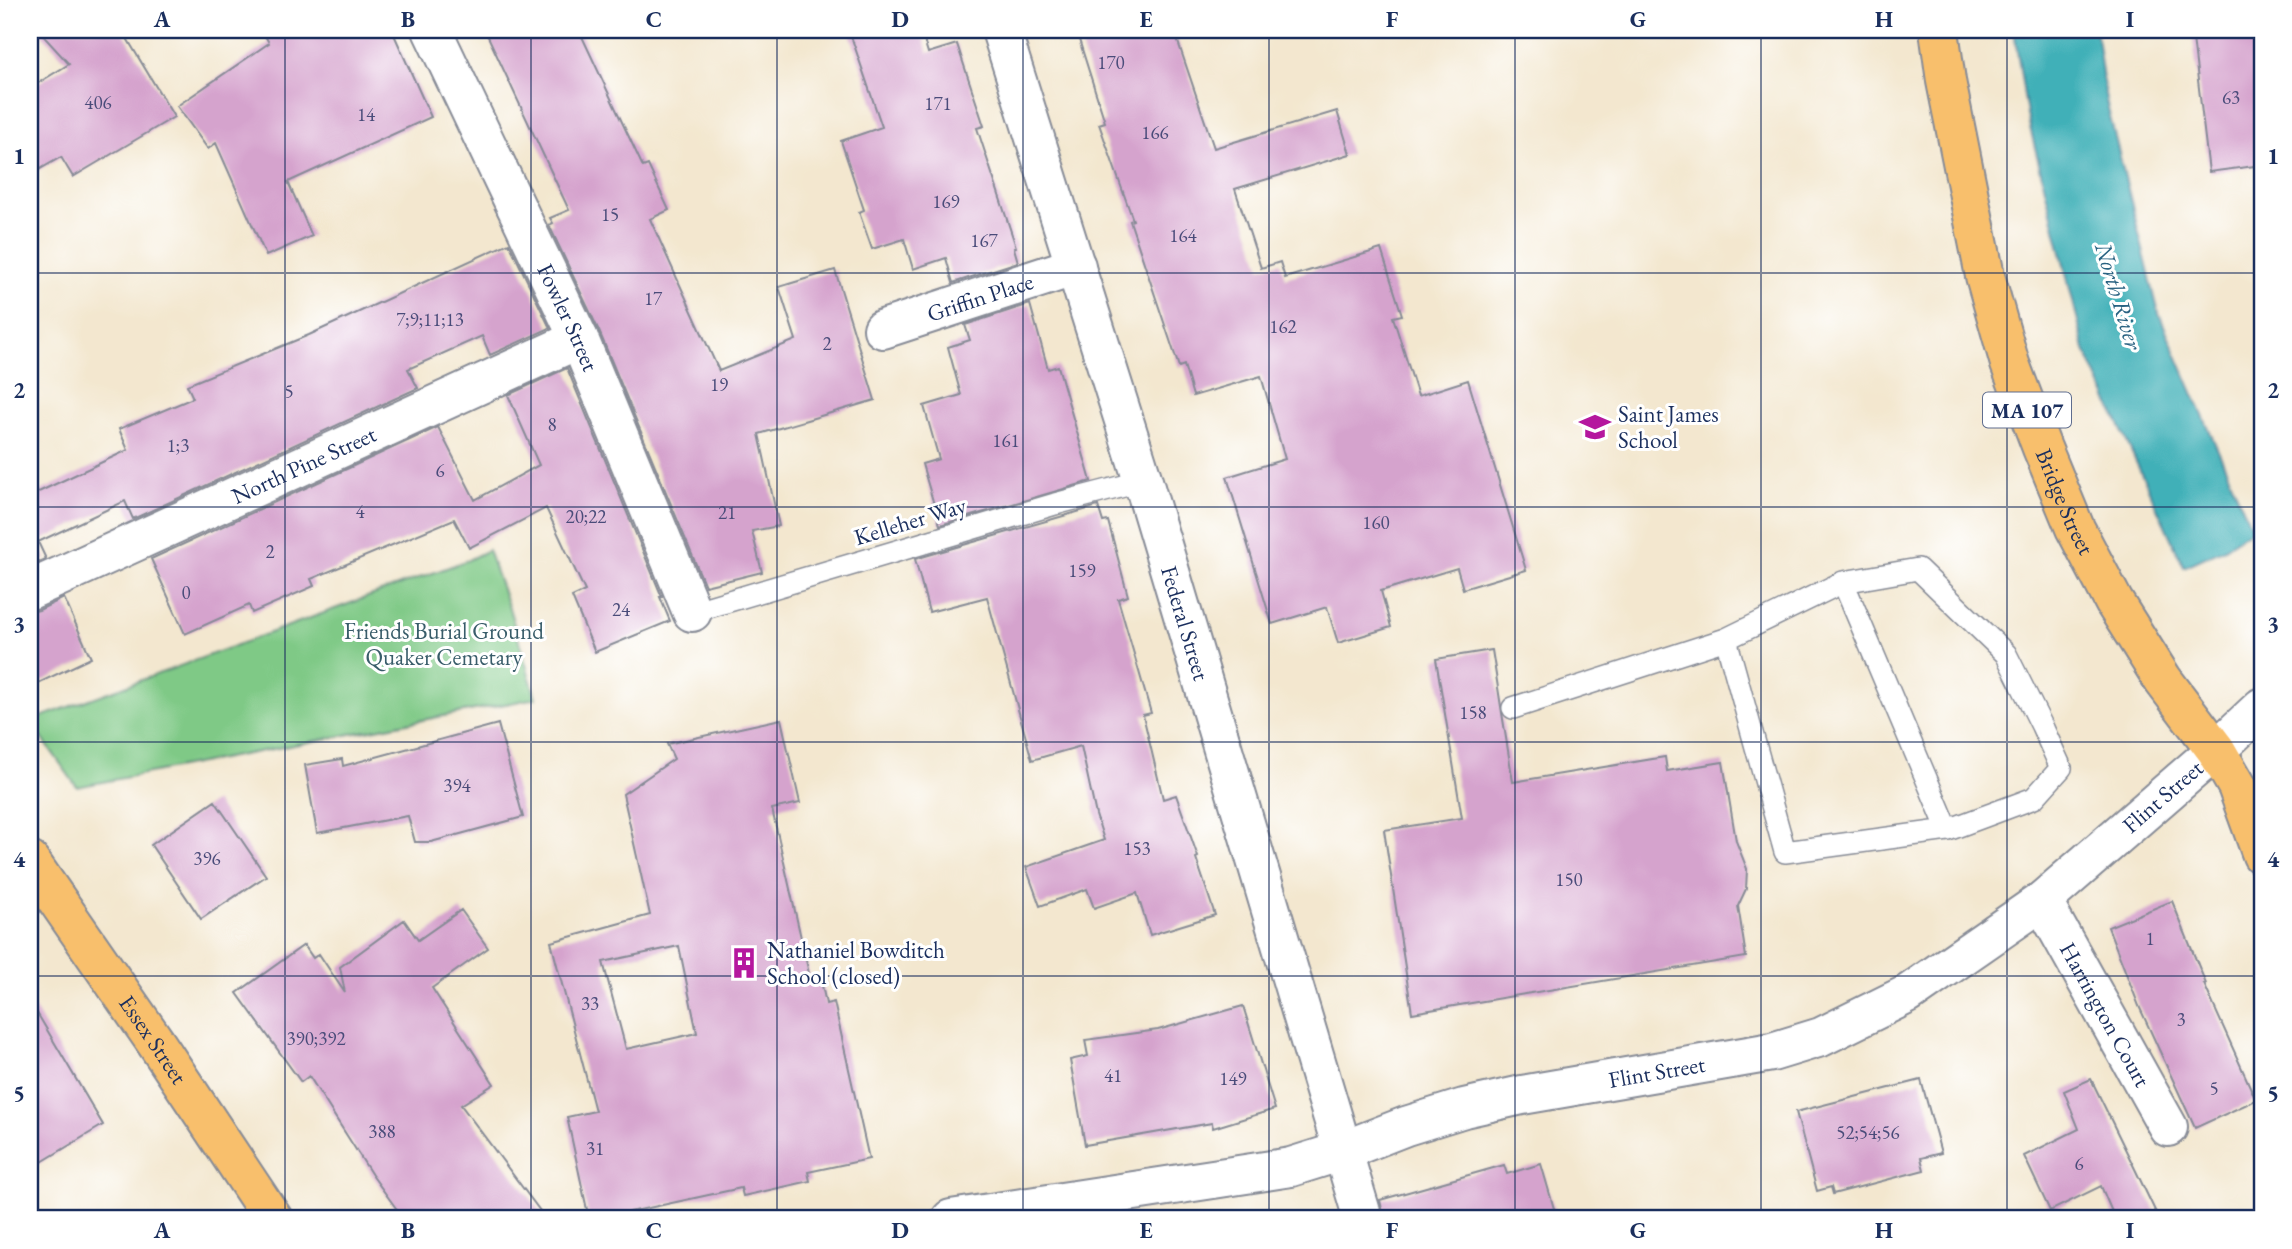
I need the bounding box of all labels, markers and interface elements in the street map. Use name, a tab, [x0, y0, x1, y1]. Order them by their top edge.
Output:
text: A	[153, 4, 171, 34]
text: B	[401, 4, 415, 34]
text: C	[646, 4, 662, 34]
text: D	[891, 4, 909, 34]
text: E	[1139, 4, 1153, 34]
text: F	[1386, 4, 1399, 34]
text: G	[1630, 4, 1646, 34]
text: H	[1875, 4, 1893, 34]
text: I	[2126, 4, 2134, 34]
house number: 170	[1097, 50, 1125, 75]
house number: 63	[2222, 85, 2240, 110]
house number: 406	[84, 90, 112, 115]
house number: 171	[924, 91, 952, 116]
house number: 14	[357, 102, 376, 127]
house number: 166	[1141, 120, 1169, 145]
text: 1	[13, 141, 25, 171]
text: 1	[2267, 141, 2279, 171]
house number: 169	[932, 189, 960, 214]
house number: 15	[601, 202, 619, 227]
house number: 164	[1169, 223, 1198, 248]
house number: 167	[970, 228, 999, 253]
water label: North River	[2088, 238, 2151, 355]
street label: Fowler Street	[530, 259, 606, 376]
street label: Griffin Place	[923, 266, 1037, 329]
house number: 17	[644, 286, 663, 311]
house number: 7;9;11;13	[396, 307, 464, 332]
house number: 162	[1269, 314, 1297, 339]
house number: 2	[822, 331, 832, 356]
house number: 19	[710, 372, 728, 397]
text: 2	[13, 375, 25, 405]
text: 2	[2267, 375, 2279, 405]
house number: 5	[284, 379, 294, 404]
road number: MA 107	[1983, 392, 2071, 428]
place label: Saint James School	[1618, 399, 1719, 455]
school or university icon: Saint James School	[1578, 410, 1612, 444]
house number: 8	[547, 412, 557, 437]
street label: North Pine Street	[227, 419, 381, 511]
house number: 161	[992, 428, 1020, 453]
house number: 1;3	[167, 433, 189, 458]
street label: Bridge Street	[2029, 444, 2102, 561]
house number: 6	[435, 458, 445, 483]
street label: Kelleher Way	[850, 489, 971, 552]
house number: 4	[355, 499, 365, 524]
house number: 21	[718, 500, 736, 525]
house number: 20;22	[566, 504, 606, 529]
house number: 160	[1362, 510, 1390, 535]
house number: 2	[265, 539, 275, 564]
house number: 159	[1068, 558, 1096, 583]
street label: Federal Street	[1154, 562, 1217, 685]
house number: 0	[181, 580, 191, 605]
house number: 24	[612, 597, 631, 622]
text: 3	[13, 609, 25, 639]
text: 3	[2267, 609, 2279, 639]
park label: Friends Burial Ground Quaker Cemetary	[344, 616, 544, 672]
house number: 158	[1459, 700, 1487, 725]
street label: Flint Street	[2116, 753, 2210, 840]
house number: 394	[443, 773, 472, 798]
house number: 153	[1123, 836, 1151, 861]
text: 4	[13, 844, 26, 874]
text: 4	[2267, 844, 2280, 874]
house number: 396	[193, 846, 221, 871]
house number: 150	[1555, 867, 1583, 892]
house number: 1	[2145, 926, 2155, 951]
place label: Nathaniel Bowditch School (closed)	[767, 935, 945, 991]
street label: Harrington Court	[2053, 937, 2158, 1093]
building icon: Nathaniel Bowditch School (closed)	[727, 946, 761, 980]
street label: Essex Street	[112, 989, 195, 1091]
house number: 33	[581, 991, 599, 1016]
house number: 3	[2176, 1007, 2186, 1032]
house number: 390;392	[286, 1026, 346, 1051]
street label: Flint Street	[1606, 1049, 1708, 1095]
house number: 41	[1104, 1063, 1122, 1088]
house number: 149	[1219, 1066, 1247, 1091]
house number: 5	[2209, 1076, 2219, 1101]
text: 5	[13, 1078, 25, 1108]
text: 5	[2267, 1078, 2279, 1108]
house number: 388	[368, 1119, 396, 1144]
house number: 52;54;56	[1836, 1120, 1900, 1145]
house number: 31	[586, 1136, 604, 1161]
house number: 6	[2074, 1151, 2084, 1176]
text: A	[153, 1215, 171, 1245]
text: B	[401, 1215, 415, 1245]
text: C	[646, 1215, 662, 1245]
text: D	[891, 1215, 909, 1245]
text: E	[1139, 1215, 1153, 1245]
text: F	[1386, 1215, 1399, 1245]
text: G	[1630, 1215, 1646, 1245]
text: H	[1875, 1215, 1893, 1245]
text: I	[2126, 1215, 2134, 1245]

